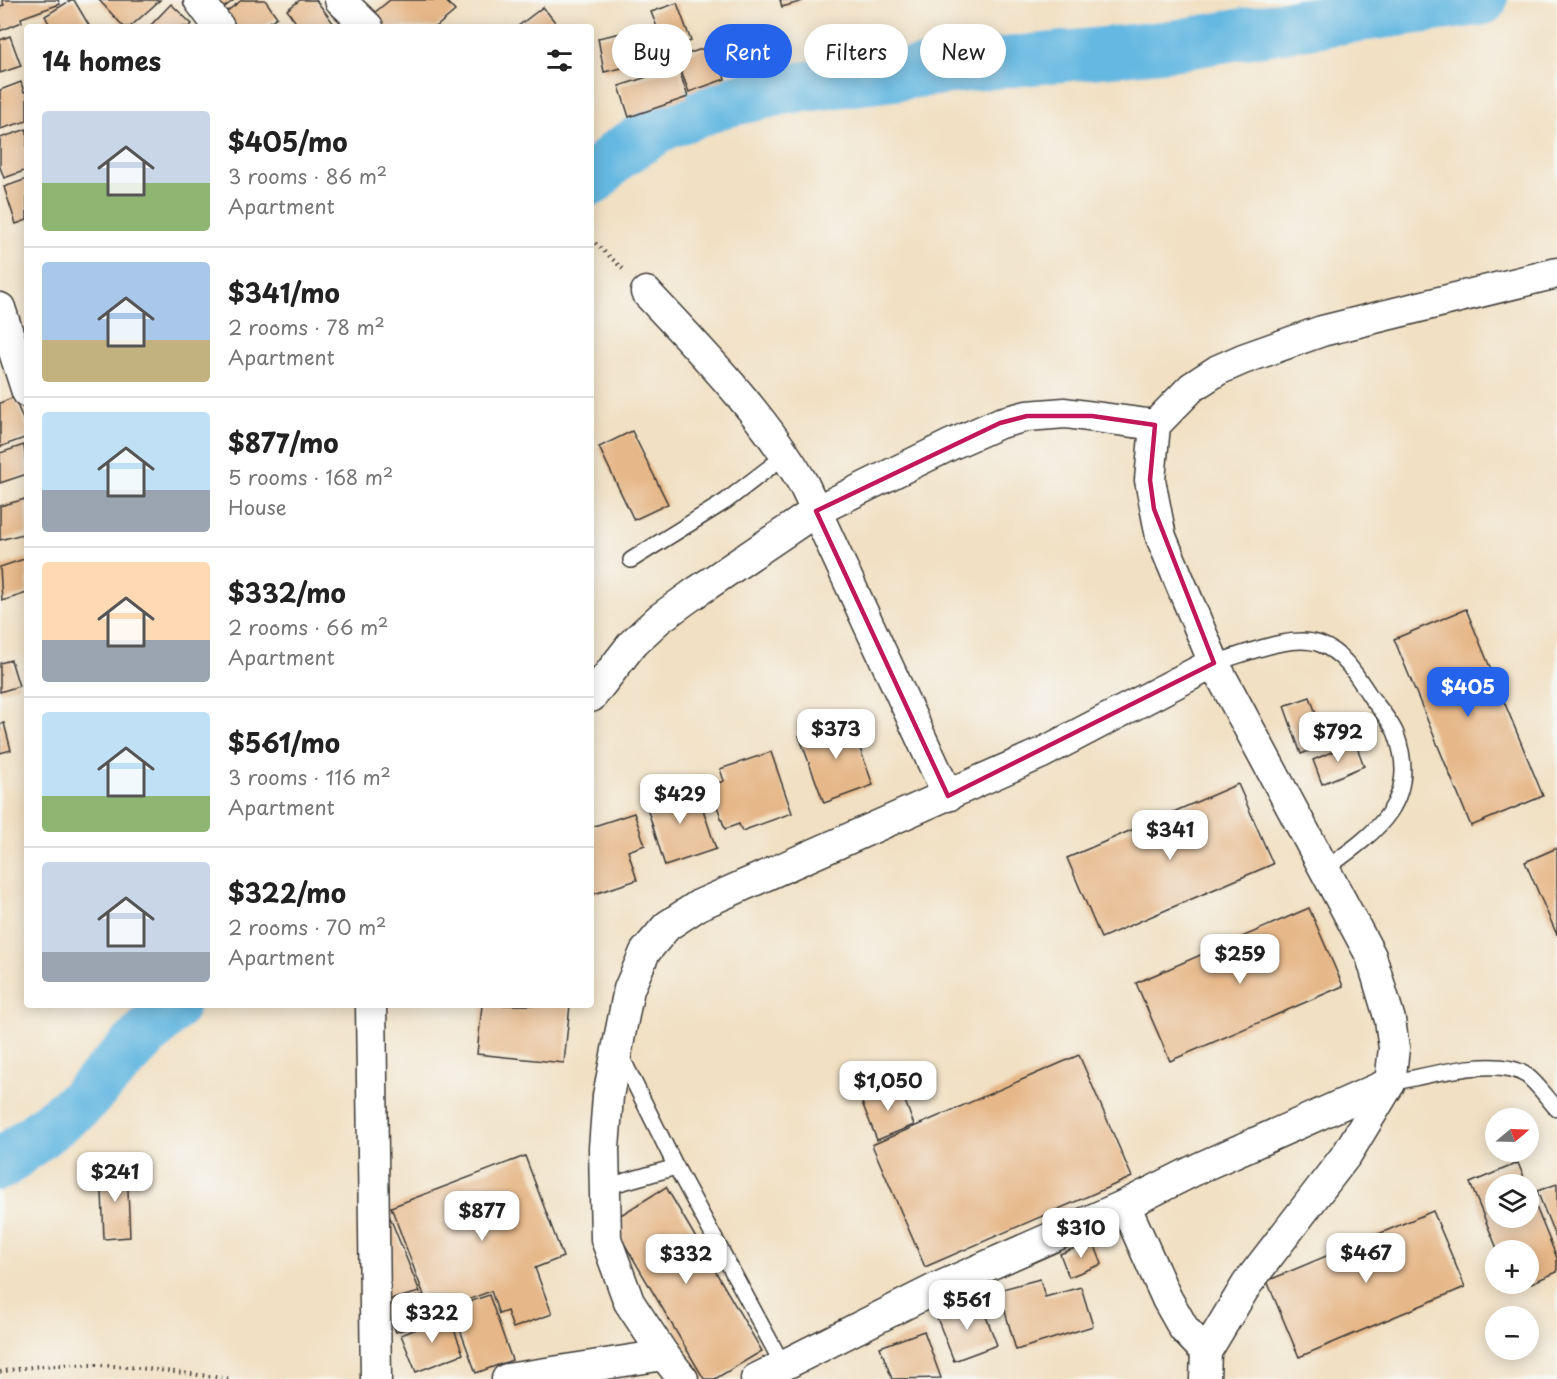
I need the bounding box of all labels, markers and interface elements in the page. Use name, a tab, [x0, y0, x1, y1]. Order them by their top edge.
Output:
chip: Buy	[612, 24, 692, 78]
chip: Rent	[704, 24, 792, 78]
chip: Filters	[804, 24, 908, 78]
chip: New	[920, 24, 1006, 78]
text: 14 homes	[42, 41, 161, 80]
icon: filters	[543, 44, 576, 77]
text: $405/mo	[228, 122, 348, 161]
icon: home	[90, 135, 162, 207]
text: 3 rooms · 86 m²	[228, 161, 387, 191]
text: Apartment	[228, 191, 335, 221]
text: $341/mo	[228, 273, 340, 312]
icon: home	[90, 286, 162, 358]
text: 2 rooms · 78 m²	[228, 312, 385, 342]
text: Apartment	[228, 342, 335, 372]
text: $877/mo	[228, 423, 339, 462]
icon: home	[90, 436, 162, 508]
text: 5 rooms · 168 m²	[228, 462, 393, 492]
text: House	[228, 492, 287, 522]
text: $332/mo	[228, 573, 346, 612]
icon: home	[90, 586, 162, 658]
text: 2 rooms · 66 m²	[228, 612, 388, 642]
text: Apartment	[228, 642, 335, 672]
pin: $405	[1432, 667, 1504, 718]
text: $405	[1441, 671, 1495, 701]
pin: $373	[800, 709, 872, 760]
pin: $792	[1302, 712, 1374, 763]
text: $373	[811, 713, 861, 743]
text: $792	[1313, 716, 1363, 746]
text: $561/mo	[228, 723, 340, 762]
icon: home	[90, 736, 162, 808]
text: 3 rooms · 116 m²	[228, 762, 391, 792]
pin: $429	[644, 774, 716, 825]
text: $429	[654, 778, 706, 808]
text: Apartment	[228, 792, 335, 822]
pin: $341	[1134, 810, 1206, 861]
text: $341	[1146, 814, 1194, 844]
text: $322/mo	[228, 873, 346, 912]
icon: home	[90, 886, 162, 958]
text: 2 rooms · 70 m²	[228, 912, 386, 942]
pin: $259	[1204, 934, 1276, 985]
text: $259	[1214, 938, 1266, 968]
text: Apartment	[228, 942, 335, 972]
pin: $1,050	[839, 1061, 937, 1112]
text: $1,050	[853, 1065, 923, 1095]
north arrow	[1485, 1108, 1539, 1162]
map controls	[1485, 1108, 1539, 1360]
pin: $241	[79, 1152, 151, 1203]
text: $241	[91, 1156, 139, 1186]
button: layers	[1485, 1174, 1539, 1228]
pin: $877	[446, 1191, 518, 1242]
text: $877	[458, 1195, 506, 1225]
pin: $310	[1045, 1208, 1117, 1259]
text: $310	[1056, 1212, 1106, 1242]
pin: $467	[1330, 1233, 1402, 1284]
pin: $332	[650, 1234, 722, 1285]
text: $467	[1340, 1237, 1392, 1267]
text: $332	[660, 1238, 712, 1268]
button: +	[1485, 1240, 1539, 1294]
pin: $561	[931, 1280, 1003, 1331]
text: $561	[943, 1284, 991, 1314]
pin: $322	[396, 1293, 468, 1344]
text: $322	[406, 1297, 458, 1327]
button: −	[1485, 1306, 1539, 1360]

